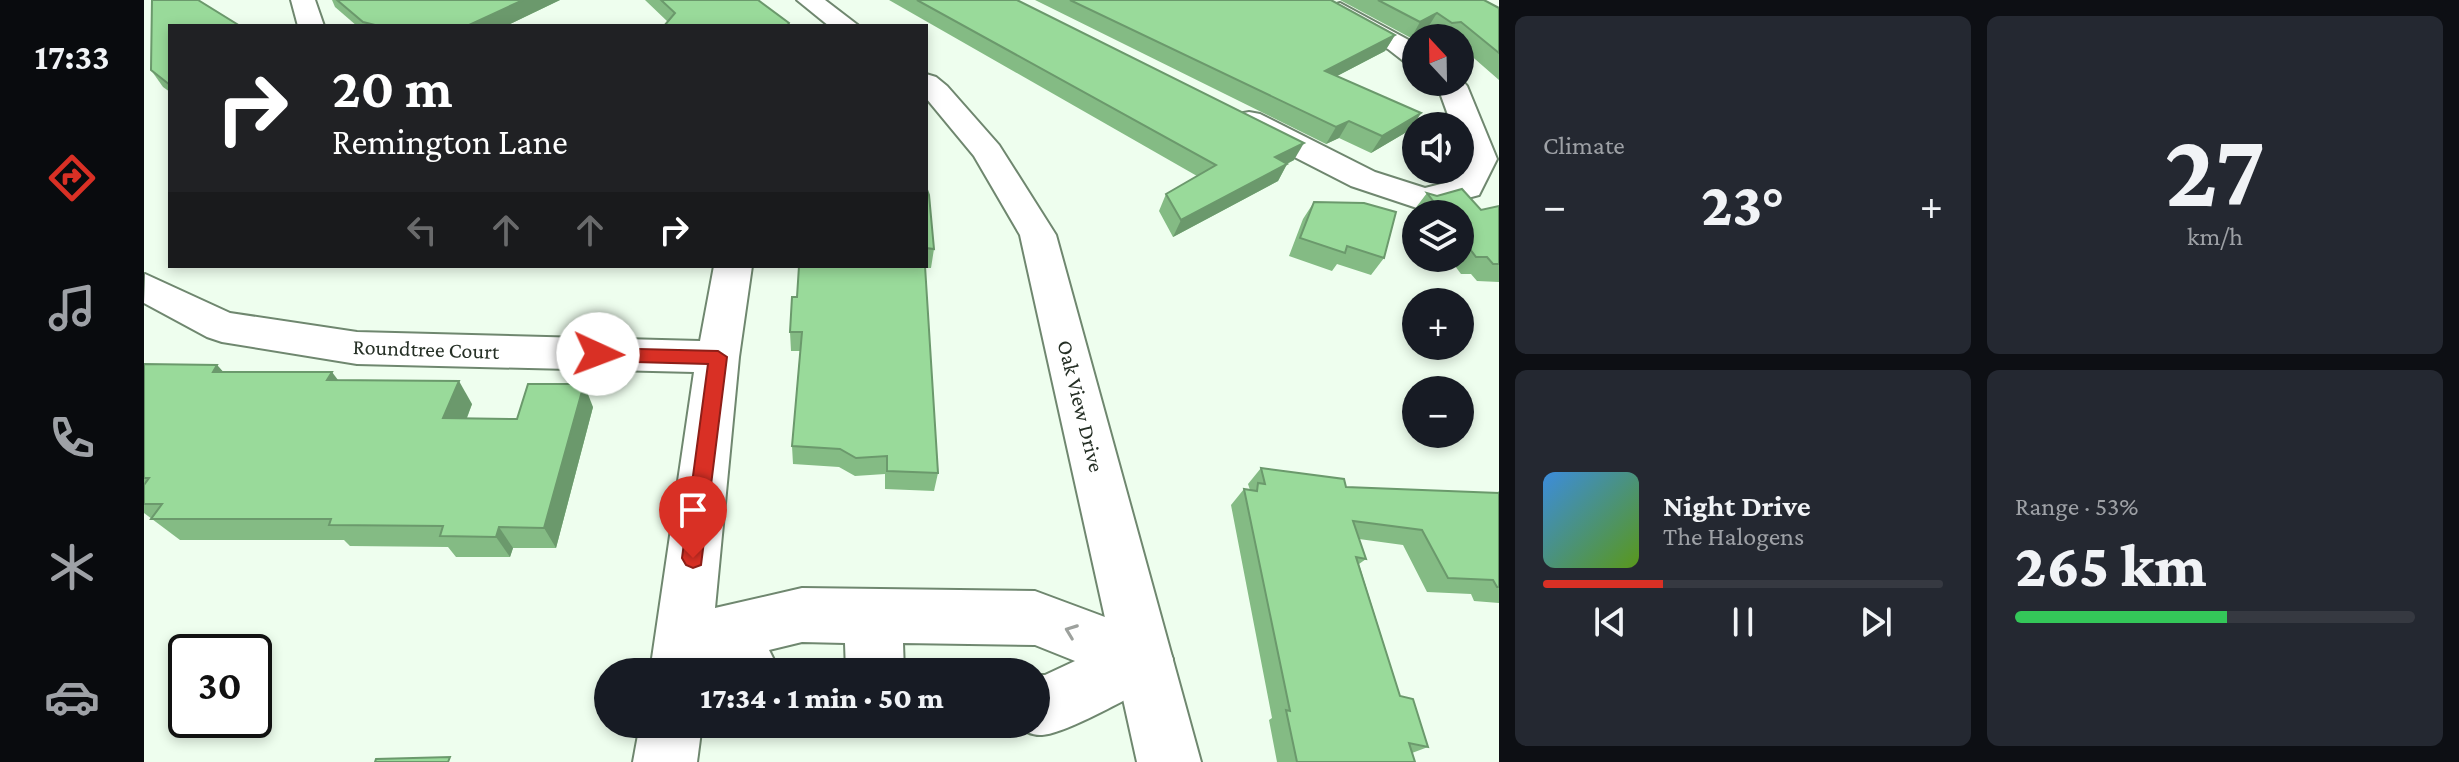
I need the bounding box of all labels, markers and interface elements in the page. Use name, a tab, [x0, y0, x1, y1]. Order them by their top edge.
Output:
north arrow	[1402, 24, 1474, 96]
map controls	[1402, 24, 1474, 448]
text: 17:33	[34, 37, 110, 77]
icon: right	[200, 56, 304, 160]
text: 20 m	[332, 57, 453, 119]
button: sound	[1402, 112, 1474, 184]
text: 27	[2165, 112, 2265, 227]
text: Remington Lane	[332, 122, 568, 162]
text: Climate	[1543, 131, 1625, 160]
icon: directions	[44, 150, 100, 206]
text: 23°	[1701, 171, 1785, 238]
text: −	[1543, 181, 1566, 229]
text: +	[1920, 181, 1943, 229]
button: layers	[1402, 200, 1474, 272]
icon: left	[400, 208, 444, 252]
icon: ahead	[484, 208, 528, 252]
icon: ahead	[568, 208, 612, 252]
icon: right	[652, 208, 696, 252]
text: km/h	[2187, 222, 2243, 251]
icon: music	[44, 280, 100, 336]
button: +	[1402, 288, 1474, 360]
position arrow	[556, 312, 640, 396]
street label: Roundtree Court	[352, 334, 500, 364]
street label: Oak View Drive	[1053, 337, 1109, 475]
button: −	[1402, 376, 1474, 448]
icon: phone	[44, 410, 100, 466]
pin	[659, 476, 727, 558]
icon: arrive	[671, 488, 715, 532]
text: Night Drive	[1663, 489, 1811, 522]
text: Range · 53%	[2015, 492, 2139, 521]
text: The Halogens	[1663, 522, 1804, 551]
text: 265 km	[2015, 532, 2207, 599]
icon: climate	[44, 539, 100, 595]
icon: previous	[1588, 600, 1632, 644]
icon: pause	[1721, 600, 1765, 644]
icon: next	[1854, 600, 1898, 644]
one-way arrow	[1065, 625, 1079, 641]
speed limit sign: 30	[168, 634, 272, 738]
icon: car	[44, 669, 100, 725]
text: 17:34 · 1 min · 50 m	[700, 681, 944, 714]

